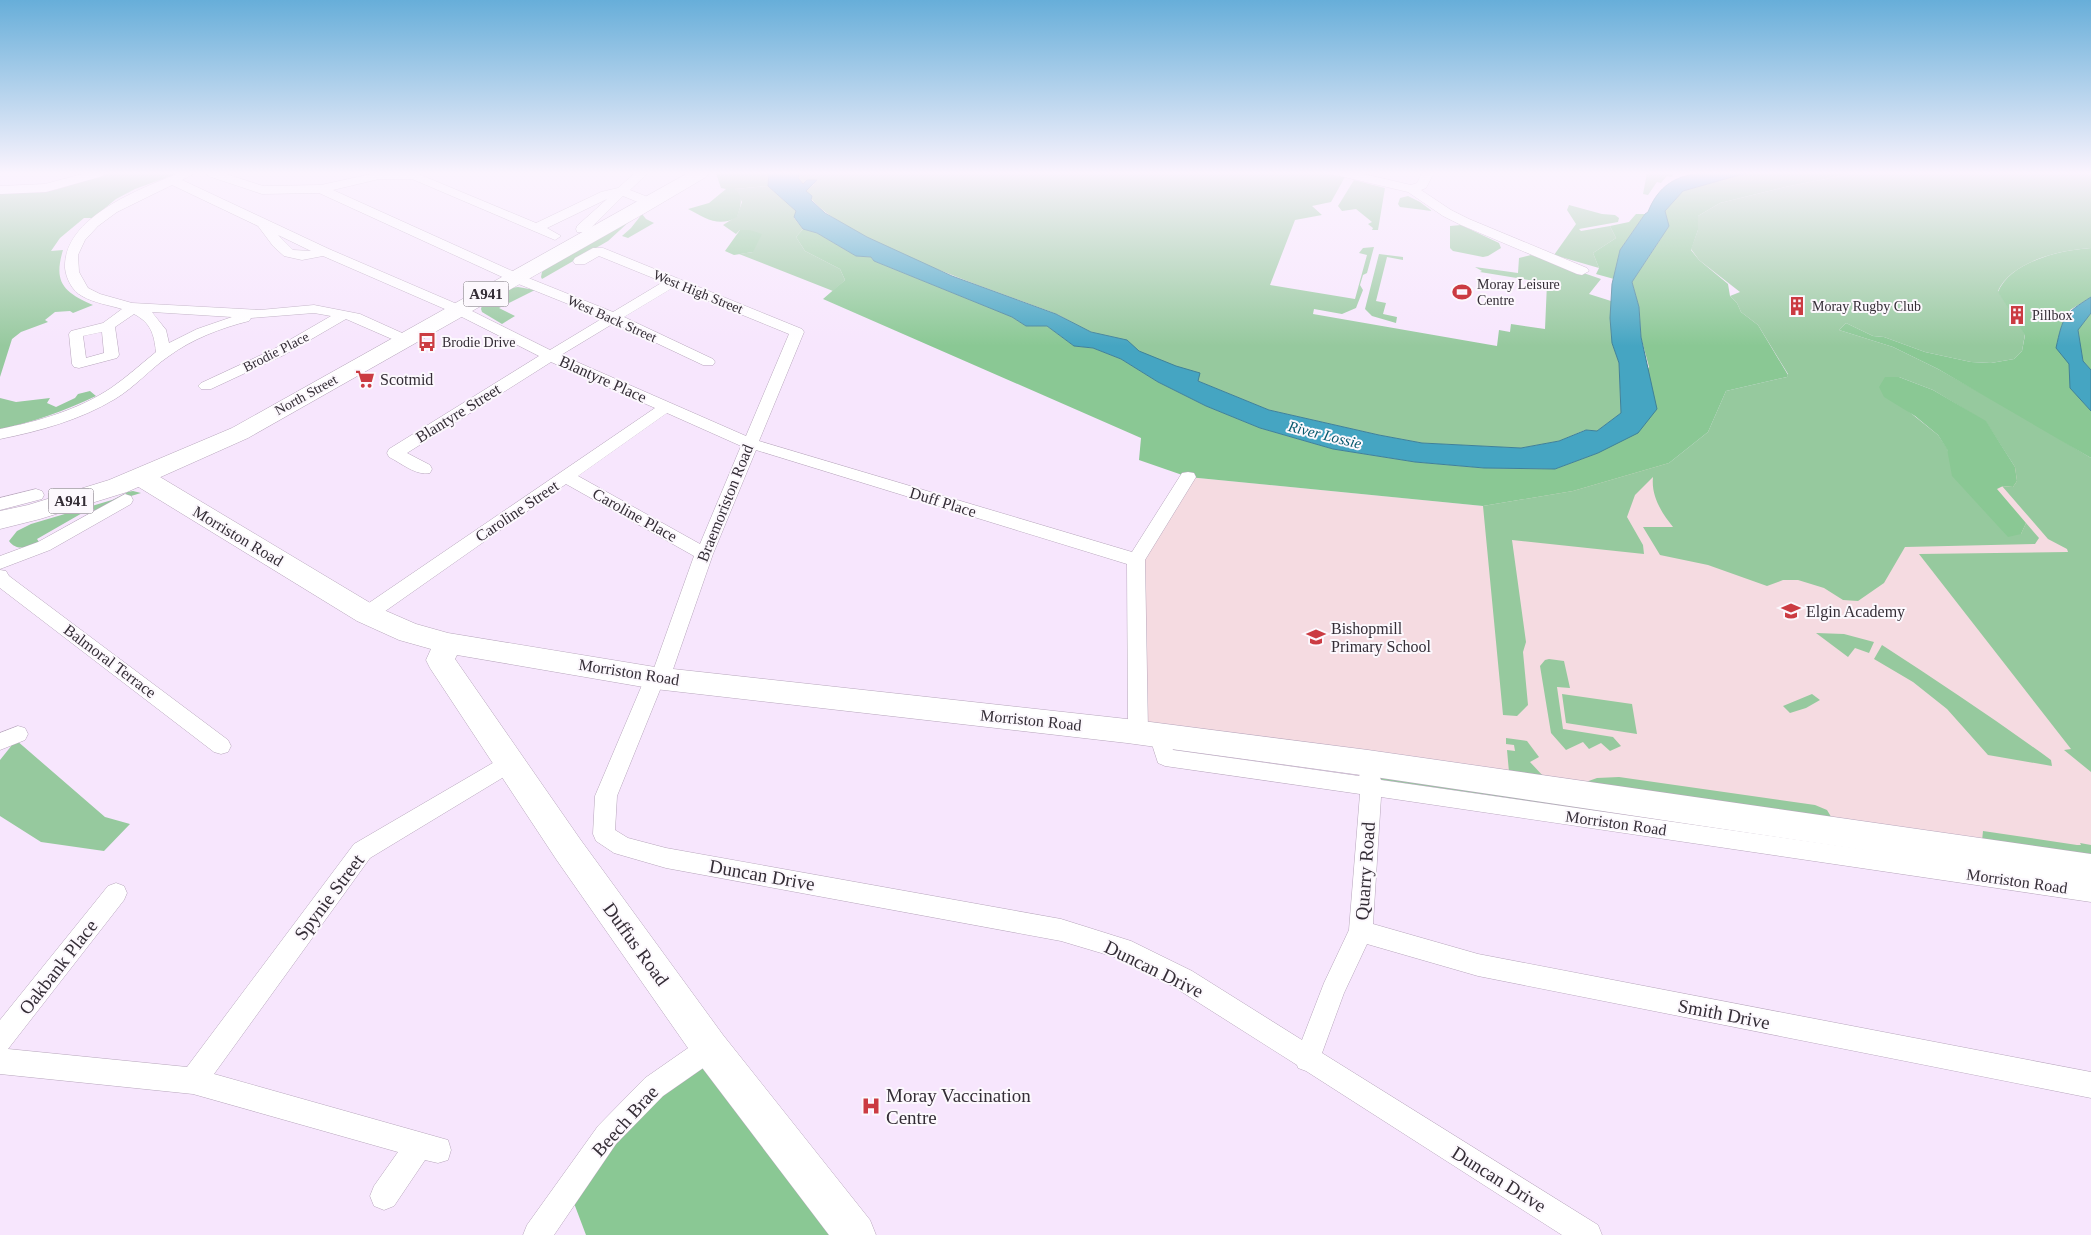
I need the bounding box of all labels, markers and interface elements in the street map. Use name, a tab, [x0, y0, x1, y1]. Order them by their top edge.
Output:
street label: West High Street	[651, 267, 745, 317]
place label: Moray Leisure Centre	[1477, 277, 1560, 308]
sports icon: Moray Leisure Centre	[1451, 281, 1473, 303]
road number: A941	[464, 282, 508, 306]
street label: West Back Street	[565, 293, 659, 345]
building icon: Moray Rugby Club	[1786, 295, 1808, 317]
place label: Moray Rugby Club	[1812, 299, 1921, 314]
building icon: Pillbox	[2006, 304, 2028, 326]
place label: Pillbox	[2032, 308, 2072, 323]
street label: Brodie Place	[241, 329, 311, 375]
bus stop icon: Brodie Drive	[416, 331, 438, 353]
place label: Brodie Drive	[442, 335, 515, 350]
street label: Blantyre Place	[556, 352, 649, 407]
supermarket icon: Scotmid	[354, 368, 376, 390]
place label: Scotmid	[380, 371, 433, 388]
street label: North Street	[272, 372, 340, 418]
street label: Blantyre Street	[413, 380, 504, 447]
water label: River Lossie	[1286, 418, 1363, 452]
street label: Braemoriston Road	[694, 442, 756, 564]
street label: Caroline Street	[472, 477, 562, 545]
street label: Duff Place	[908, 484, 978, 520]
street label: Caroline Place	[590, 485, 680, 545]
road number: A941	[48, 488, 94, 514]
street label: Morriston Road	[190, 503, 286, 569]
school or university icon: Elgin Academy	[1780, 600, 1802, 622]
place label: Elgin Academy	[1806, 603, 1905, 621]
place label: Bishopmill Primary School	[1331, 620, 1432, 656]
street label: Balmoral Terrace	[61, 621, 159, 701]
school or university icon: Bishopmill Primary School	[1305, 626, 1327, 648]
street label: Morriston Road	[577, 656, 681, 688]
street label: Morriston Road	[979, 706, 1083, 734]
street label: Morriston Road	[1564, 808, 1668, 838]
street label: Quarry Road	[1351, 821, 1379, 921]
street label: Spynie Street	[290, 849, 368, 944]
street label: Duncan Drive	[707, 855, 817, 895]
street label: Morriston Road	[1965, 866, 2069, 896]
street label: Duffus Road	[599, 898, 673, 990]
street label: Oakbank Place	[14, 915, 102, 1019]
street label: Duncan Drive	[1101, 936, 1207, 1002]
street label: Smith Drive	[1676, 995, 1772, 1033]
street label: Beech Brae	[588, 1081, 662, 1161]
place label: Moray Vaccination Centre	[886, 1085, 1031, 1128]
hospital icon: Moray Vaccination Centre	[860, 1095, 882, 1117]
street label: Duncan Drive	[1448, 1142, 1550, 1216]

